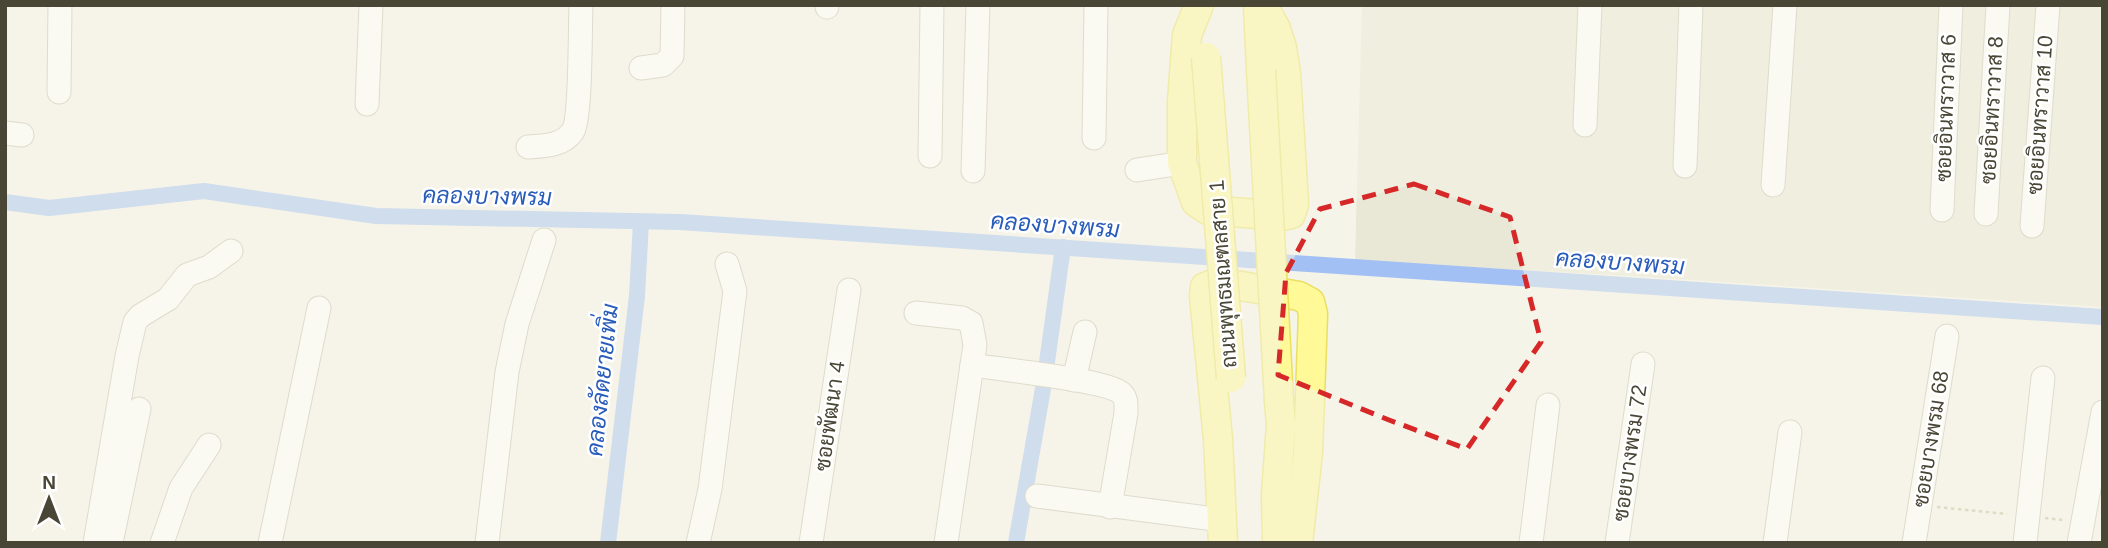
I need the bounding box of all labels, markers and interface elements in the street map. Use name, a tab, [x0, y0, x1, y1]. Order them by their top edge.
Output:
street label: ซอยอินทราวาส 6	[1931, 34, 1960, 182]
street label: ซอยอินทราวาส 10	[2022, 35, 2057, 195]
street label: ซอยอินทราวาส 8	[1976, 36, 2007, 184]
street label: ถนนพุทธมณฑลสาย 1	[1204, 179, 1244, 369]
water label: คลองบางพรม	[422, 182, 552, 210]
water label: คลองบางพรม	[990, 208, 1120, 242]
water label: คลองบางพรม	[1555, 245, 1685, 279]
water label: คลองลัดยายเพิ่ม	[574, 302, 623, 458]
street label: ซอยพัฒนา 4	[810, 359, 849, 472]
street label: ซอยบางพรม 68	[1908, 369, 1953, 509]
street label: ซอยบางพรม 72	[1609, 383, 1650, 523]
north arrow	[14, 464, 84, 534]
text: N	[42, 472, 56, 493]

